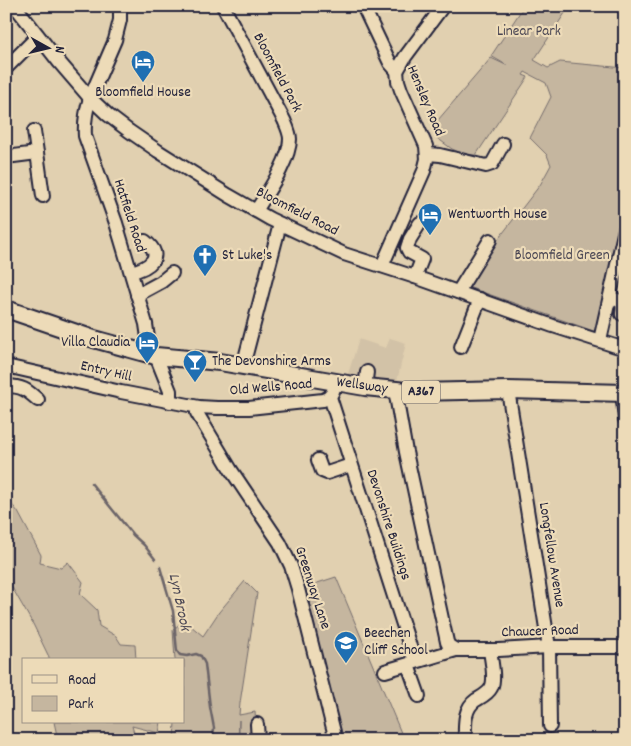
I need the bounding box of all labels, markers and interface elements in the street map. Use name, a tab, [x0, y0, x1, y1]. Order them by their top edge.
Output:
park label: Linear Park	[497, 21, 561, 43]
north arrow	[22, 22, 72, 72]
street label: Bloomfield Park	[247, 29, 307, 117]
text: N	[48, 45, 69, 54]
hotel icon: Bloomfield House	[130, 49, 156, 83]
street label: Hensley Road	[400, 62, 450, 140]
place label: Bloomfield House	[95, 82, 191, 104]
street label: Hatfield Road	[107, 177, 151, 255]
street label: Bloomfield Road	[252, 182, 342, 242]
hotel icon: Wentworth House	[417, 202, 443, 236]
place label: Wentworth House	[448, 204, 548, 226]
church icon: St Luke's	[192, 243, 218, 277]
place label: St Luke's	[222, 245, 272, 267]
park label: Bloomfield Green	[514, 245, 610, 267]
hotel icon: Villa Claudia	[134, 330, 160, 364]
place label: Villa Claudia	[61, 332, 131, 354]
bar icon: The Devonshire Arms	[182, 349, 208, 383]
place label: The Devonshire Arms	[212, 351, 331, 373]
street label: Entry Hill	[78, 355, 134, 389]
street label: Wellsway	[335, 372, 390, 401]
street label: Old Wells Road	[229, 373, 313, 403]
road number: A367	[402, 381, 440, 404]
street label: Devonshire Buildings	[360, 467, 416, 583]
street label: Longfellow Avenue	[532, 501, 570, 610]
street label: Greenway Lane	[288, 544, 336, 633]
water label: Lyn Brook	[162, 571, 197, 634]
street label: Chaucer Road	[501, 620, 579, 644]
place label: Beechen Cliff School	[364, 623, 428, 662]
school or university icon: Beechen Cliff School	[333, 630, 359, 664]
legend	[22, 658, 185, 724]
text: Road	[68, 670, 96, 692]
text: Park	[68, 694, 94, 716]

